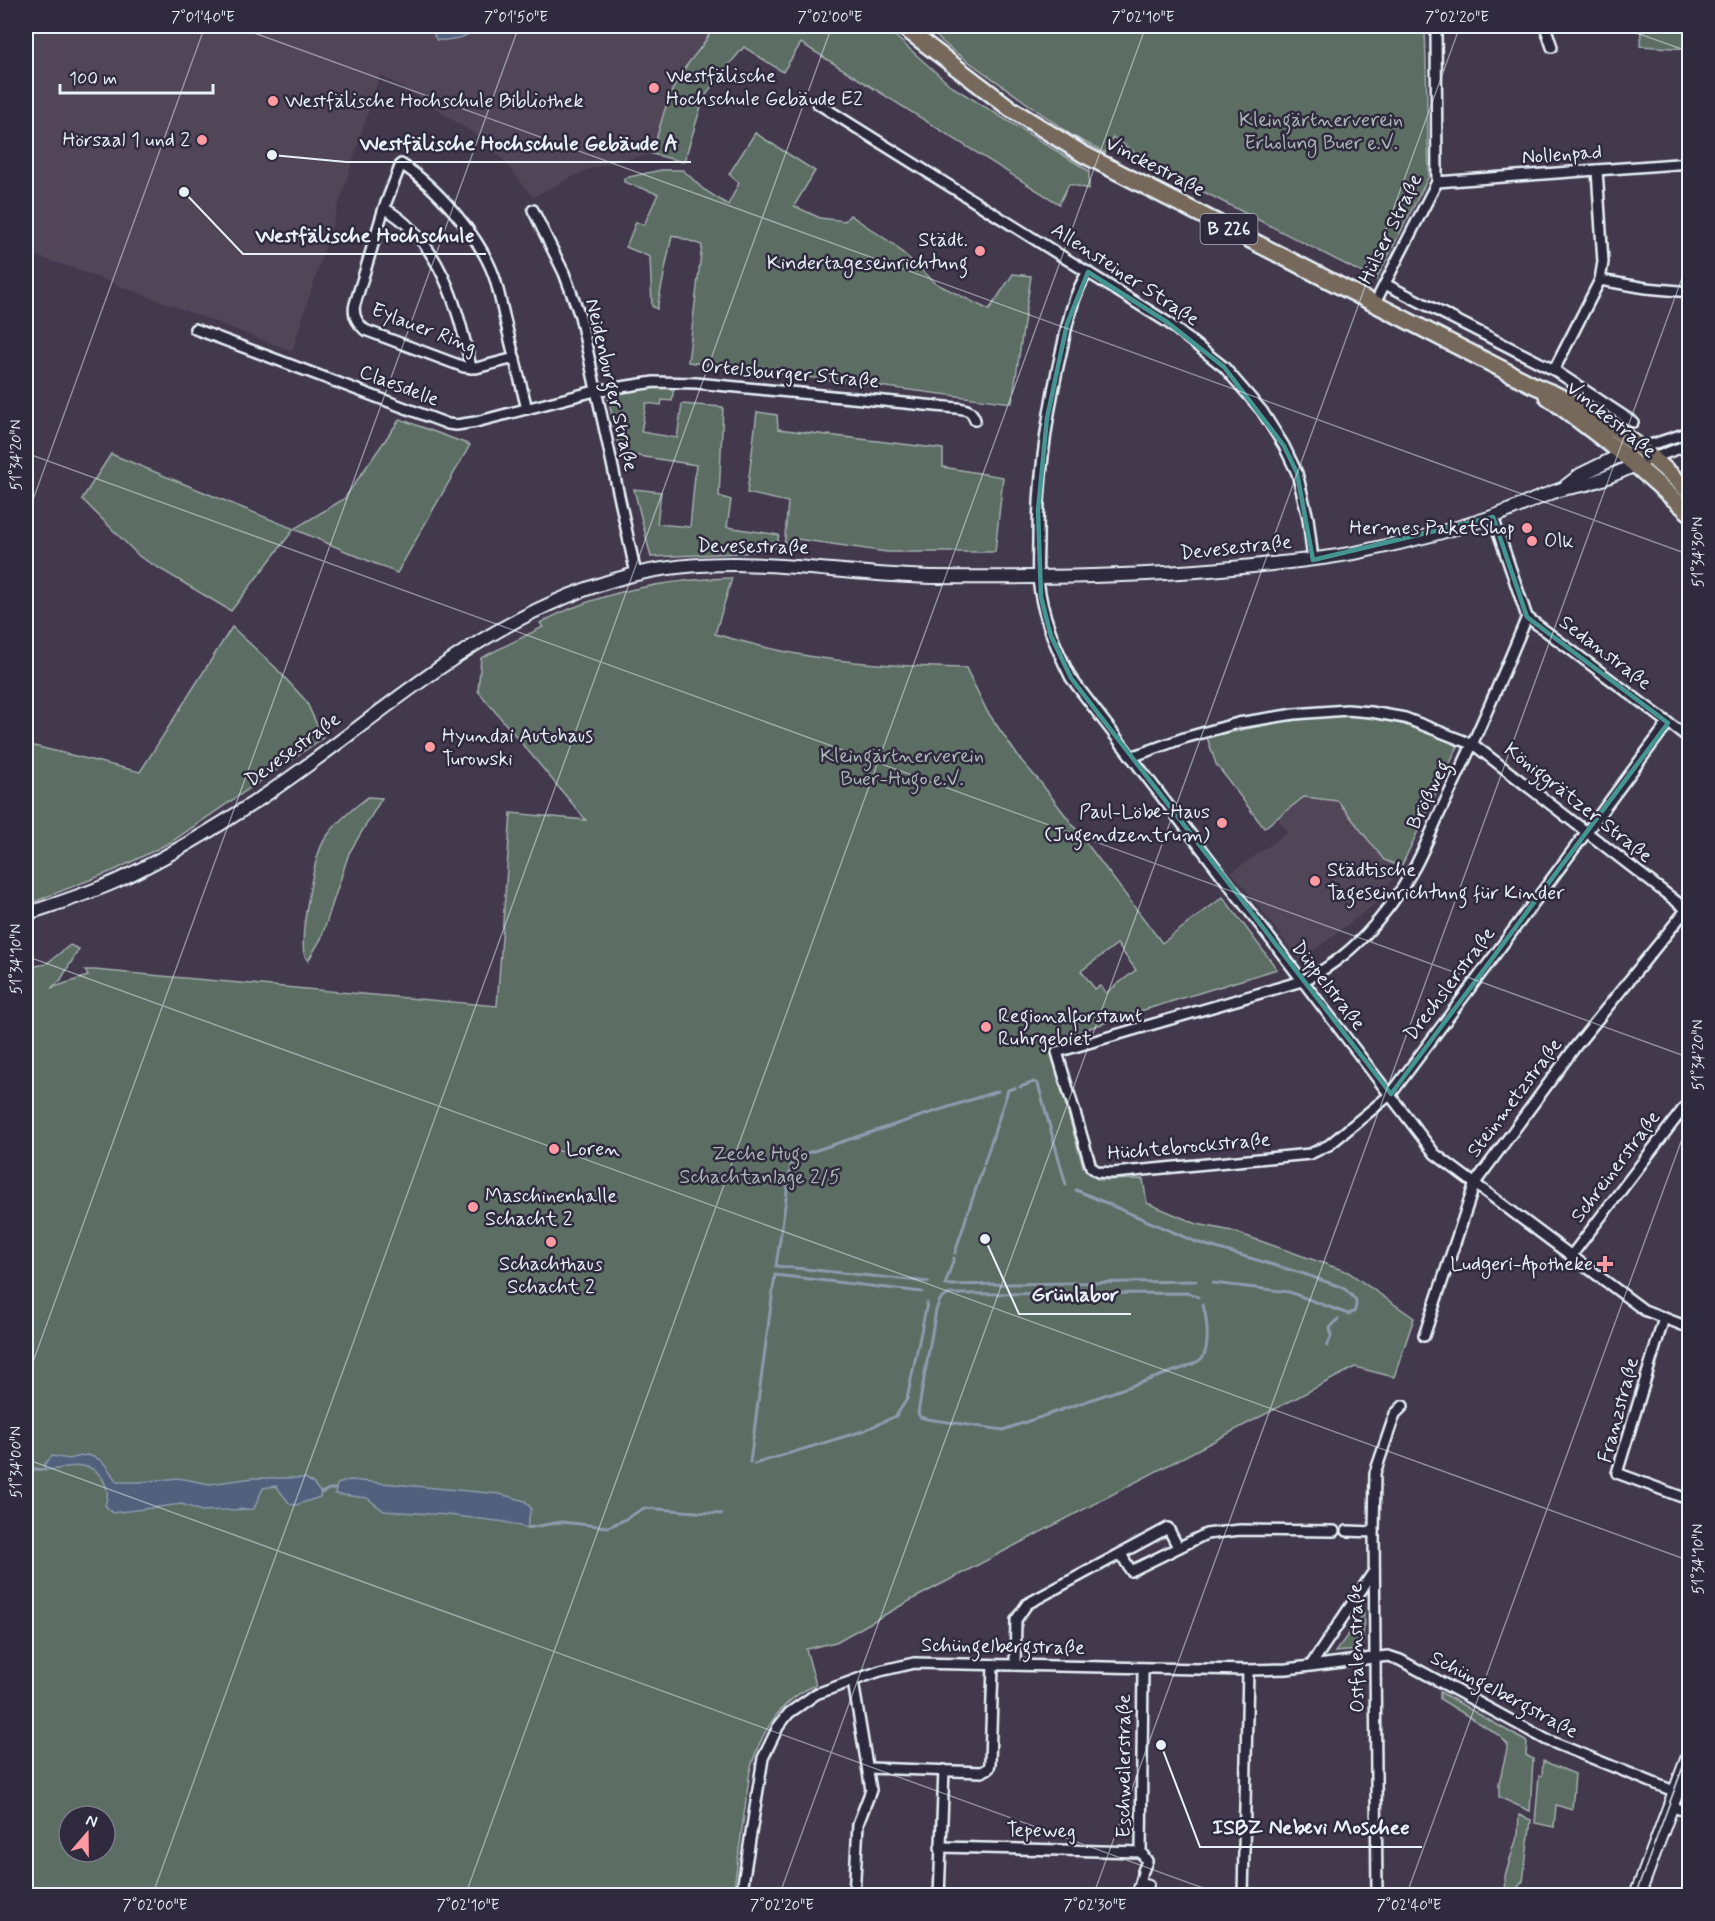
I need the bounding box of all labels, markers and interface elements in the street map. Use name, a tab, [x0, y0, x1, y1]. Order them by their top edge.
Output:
text: 7°01'40"E	[171, 8, 235, 28]
text: 7°01'50"E	[484, 8, 548, 28]
text: 7°02'00"E	[798, 8, 863, 28]
text: 7°02'10"E	[1111, 8, 1175, 28]
text: 7°02'20"E	[1425, 8, 1489, 28]
scale bar	[60, 57, 213, 95]
place label: Westfälische Hochschule Gebäude E2	[666, 63, 863, 113]
text: 100 m	[69, 67, 117, 91]
marker: Westfälische Hochschule Gebäude E2	[647, 81, 661, 95]
place label: Westfälische Hochschule Bibliothek	[285, 88, 583, 115]
marker: Westfälische Hochschule Bibliothek	[266, 94, 280, 108]
park label: Kleingärtnerverein Erholung Buer e.V.	[1239, 107, 1403, 158]
callout: Westfälische Hochschule Gebäude A	[346, 123, 691, 162]
place label: Hörsaal 1 und 2	[62, 127, 190, 154]
text: Westfälische Hochschule Gebäude A	[359, 130, 678, 158]
street label: Vinckestraße	[1100, 130, 1210, 204]
marker: Hörsaal 1 und 2	[195, 133, 209, 147]
street label: Nollenpad	[1521, 139, 1603, 171]
street label: Hülser Straße	[1353, 169, 1429, 289]
road number: B 226	[1200, 214, 1258, 244]
callout: Westfälische Hochschule	[243, 215, 486, 254]
street label: Allensteiner Straße	[1046, 217, 1205, 333]
text: Westfälische Hochschule	[255, 222, 474, 250]
place label: Städt. Kindertageseinrichtung	[767, 227, 968, 279]
marker: Städt. Kindertageseinrichtung	[973, 244, 987, 258]
street label: Neidenburger Straße	[576, 296, 644, 475]
street label: Eylauer Ring	[367, 297, 481, 361]
street label: Ortelsburger Straße	[700, 353, 880, 395]
street label: Claesdelle	[355, 358, 443, 414]
street label: Vinckestraße	[1560, 375, 1662, 465]
text: 51°34'20"N	[7, 420, 27, 490]
place label: Hermes PaketShop	[1349, 515, 1515, 542]
text: 51°34'30"N	[1689, 517, 1709, 587]
marker: Hermes PaketShop	[1520, 521, 1534, 535]
place label: Olk	[1544, 528, 1574, 555]
street label: Devesestraße	[1179, 529, 1293, 567]
street label: Devesestraße	[697, 533, 809, 561]
marker: Olk	[1525, 534, 1539, 548]
street label: Sedanstraße	[1553, 609, 1657, 697]
street label: Devesestraße	[240, 706, 346, 794]
place label: Hyundai Autohaus Turowski	[442, 723, 593, 773]
street label: Königgrätzer Straße	[1497, 736, 1658, 871]
marker: Hyundai Autohaus Turowski	[423, 740, 437, 754]
park label: Kleingärtnerverein Buer-Hugo e.V.	[820, 743, 984, 795]
street label: Brößweg	[1401, 756, 1459, 835]
place label: Paul-Löbe-Haus (Jugendzentrum)	[1044, 799, 1210, 851]
marker: Paul-Löbe-Haus (Jugendzentrum)	[1215, 816, 1229, 830]
place label: Städtische Tageseinrichtung für Kinder	[1327, 857, 1565, 909]
marker: Städtische Tageseinrichtung für Kinder	[1308, 874, 1322, 888]
street label: Drechslerstraße	[1398, 921, 1502, 1047]
text: 51°34'10"N	[7, 924, 27, 994]
street label: Düppelstraße	[1284, 936, 1372, 1037]
place label: Regionalforstamt Ruhrgebiet	[998, 1003, 1143, 1053]
marker: Regionalforstamt Ruhrgebiet	[979, 1020, 993, 1034]
text: 51°34'20"N	[1689, 1020, 1709, 1090]
street label: Steinmetzstraße	[1461, 1033, 1569, 1163]
street label: Schreinerstraße	[1565, 1105, 1667, 1229]
street label: Hüchtebrockstraße	[1106, 1126, 1272, 1168]
place label: Loren	[566, 1136, 620, 1163]
park label: Zeche Hugo Schachtanlage 2/5	[679, 1141, 841, 1191]
marker: Loren	[547, 1142, 561, 1156]
place label: Maschinenhalle Schacht 2	[485, 1183, 617, 1233]
marker: Maschinenhalle Schacht 2	[466, 1200, 480, 1214]
marker: Schachthaus Schacht 2	[544, 1235, 558, 1249]
place label: Schachthaus Schacht 2	[499, 1251, 603, 1301]
place label: Ludgeri-Apotheke	[1450, 1251, 1593, 1279]
marker: Ludgeri-Apotheke	[1598, 1257, 1612, 1271]
callout: Grünlabor	[1019, 1275, 1131, 1314]
text: Grünlabor	[1031, 1281, 1119, 1309]
street label: Franzstraße	[1592, 1354, 1646, 1466]
text: 51°34'00"N	[7, 1426, 27, 1498]
text: 51°34'10"N	[1689, 1524, 1709, 1594]
street label: Ostfalenstraße	[1342, 1583, 1372, 1713]
street label: Schüngelbergstraße	[921, 1632, 1085, 1664]
street label: Schüngelbergstraße	[1424, 1645, 1583, 1747]
street label: Eschweilerstraße	[1111, 1694, 1138, 1838]
north arrow	[57, 1804, 117, 1864]
callout: ISBZ Nebevi Moschee	[1200, 1808, 1422, 1847]
text: N	[83, 1810, 100, 1833]
text: ISBZ Nebevi Moschee	[1212, 1814, 1410, 1842]
street label: Tepeweg	[1006, 1817, 1076, 1845]
text: 7°02'00"E	[123, 1896, 188, 1916]
text: 7°02'10"E	[436, 1896, 500, 1916]
text: 7°02'20"E	[750, 1896, 814, 1916]
text: 7°02'30"E	[1063, 1896, 1127, 1916]
text: 7°02'40"E	[1376, 1896, 1442, 1916]

